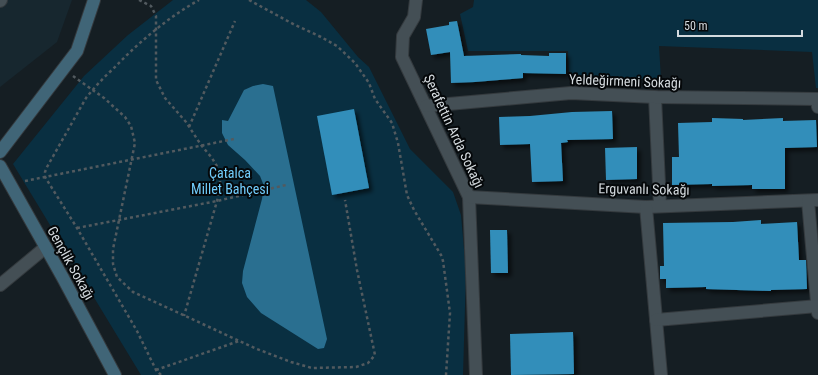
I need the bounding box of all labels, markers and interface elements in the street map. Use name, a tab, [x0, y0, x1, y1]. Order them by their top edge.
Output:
scale bar	[678, 12, 802, 38]
text: 50 m	[684, 19, 708, 33]
street label: Yeldeğirmeni Sokağı	[569, 71, 681, 91]
street label: Şerafettin Arda Sokağı	[421, 72, 487, 190]
park label: Çatalca Millet Bahçesi	[191, 165, 269, 197]
street label: Erguvanlı Sokağı	[598, 180, 690, 198]
street label: Gençlik Sokağı	[44, 223, 98, 303]

